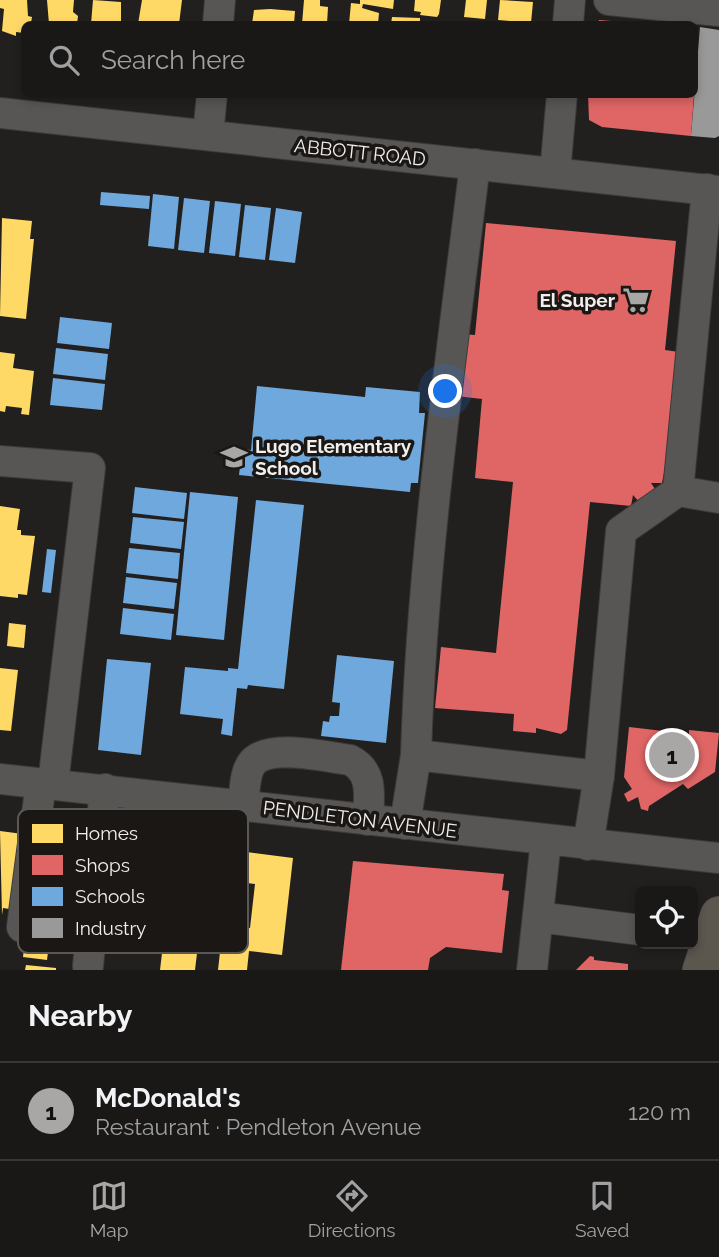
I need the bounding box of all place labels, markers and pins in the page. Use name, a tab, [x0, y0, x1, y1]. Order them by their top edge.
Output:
supermarket icon: El Super	[621, 285, 651, 315]
place label: El Super	[539, 289, 616, 311]
place label: Lugo Elementary School	[255, 435, 412, 479]
school or university icon: Lugo Elementary School	[219, 442, 249, 472]
pin: 1	[649, 729, 695, 781]

